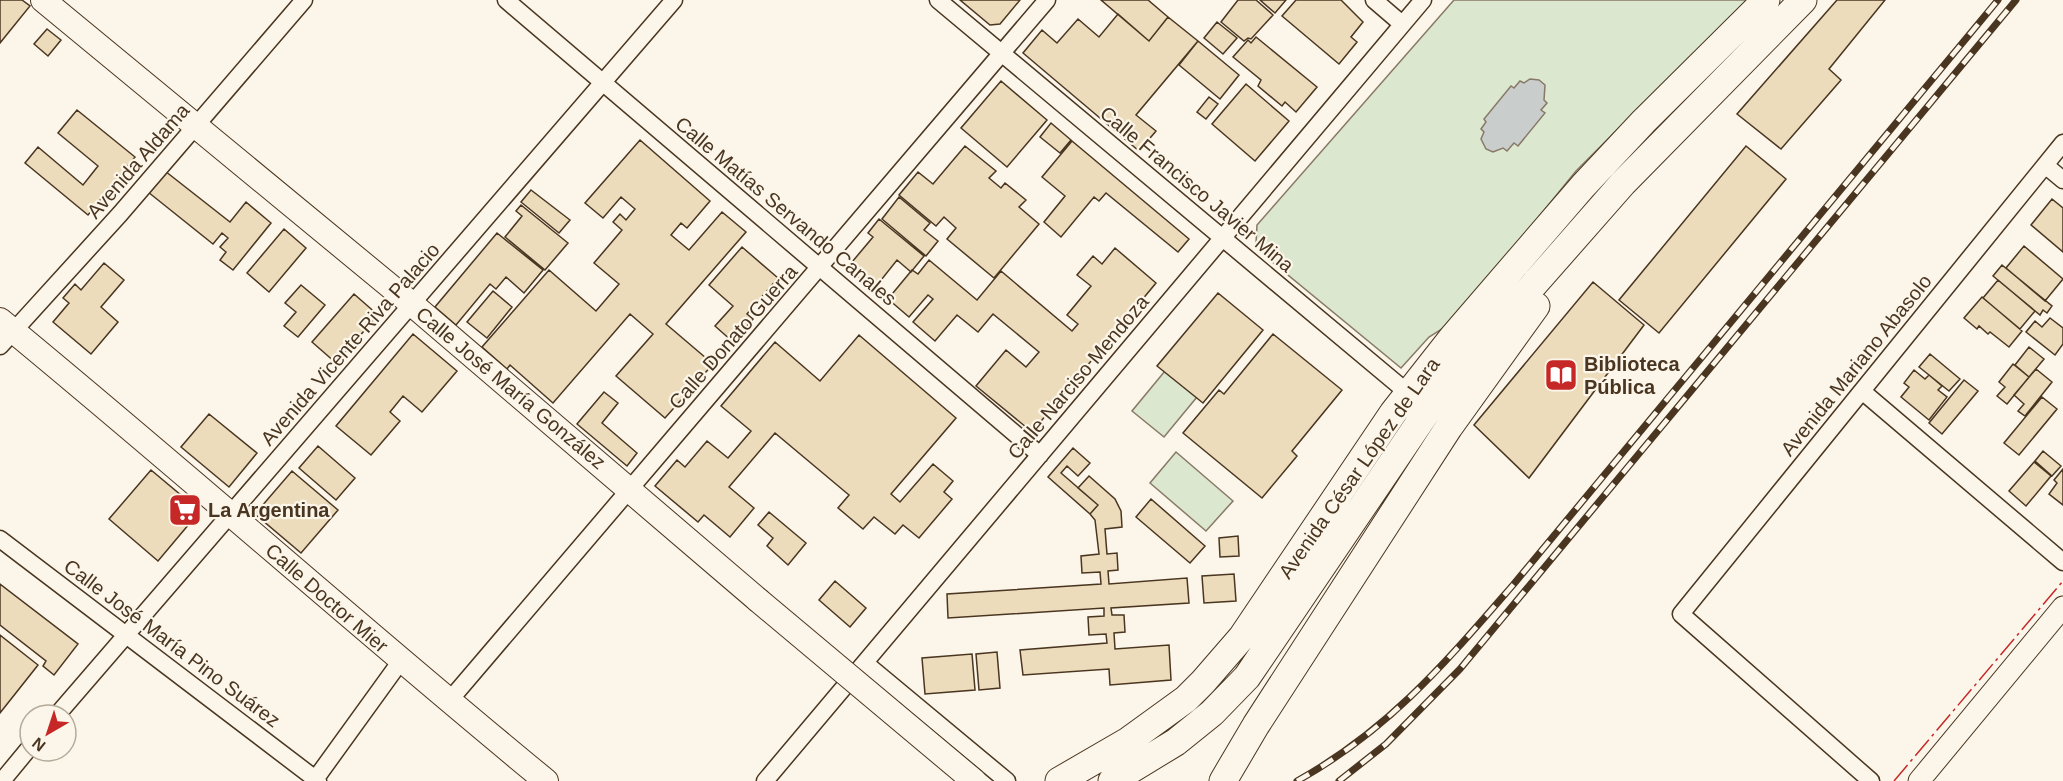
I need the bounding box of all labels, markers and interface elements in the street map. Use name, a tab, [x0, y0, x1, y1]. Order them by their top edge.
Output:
street label: Avenida Aldama	[82, 99, 194, 223]
street label: Calle Francisco Javier Mina	[1096, 102, 1299, 277]
street label: Calle Matías Servando Canales	[671, 112, 901, 310]
street label: Avenida Vicente Riva Palacio	[256, 238, 444, 450]
street label: Calle Donato Guerra	[665, 260, 802, 413]
street label: Avenida Mariano Abasolo	[1776, 270, 1936, 460]
street label: Calle Narciso Mendoza	[1003, 290, 1153, 463]
street label: Calle José María González	[412, 302, 610, 474]
street label: Avenida César López de Lara	[1274, 353, 1444, 583]
place label: Biblioteca Pública	[1584, 353, 1680, 398]
library icon: Biblioteca Pública	[1543, 357, 1579, 393]
supermarket icon: La Argentina	[167, 492, 203, 528]
place label: La Argentina	[208, 499, 330, 521]
street label: Calle Doctor Mier	[261, 539, 393, 657]
street label: Calle José María Pino Suárez	[60, 555, 284, 731]
north arrow	[18, 703, 78, 763]
text: N	[29, 734, 49, 755]

